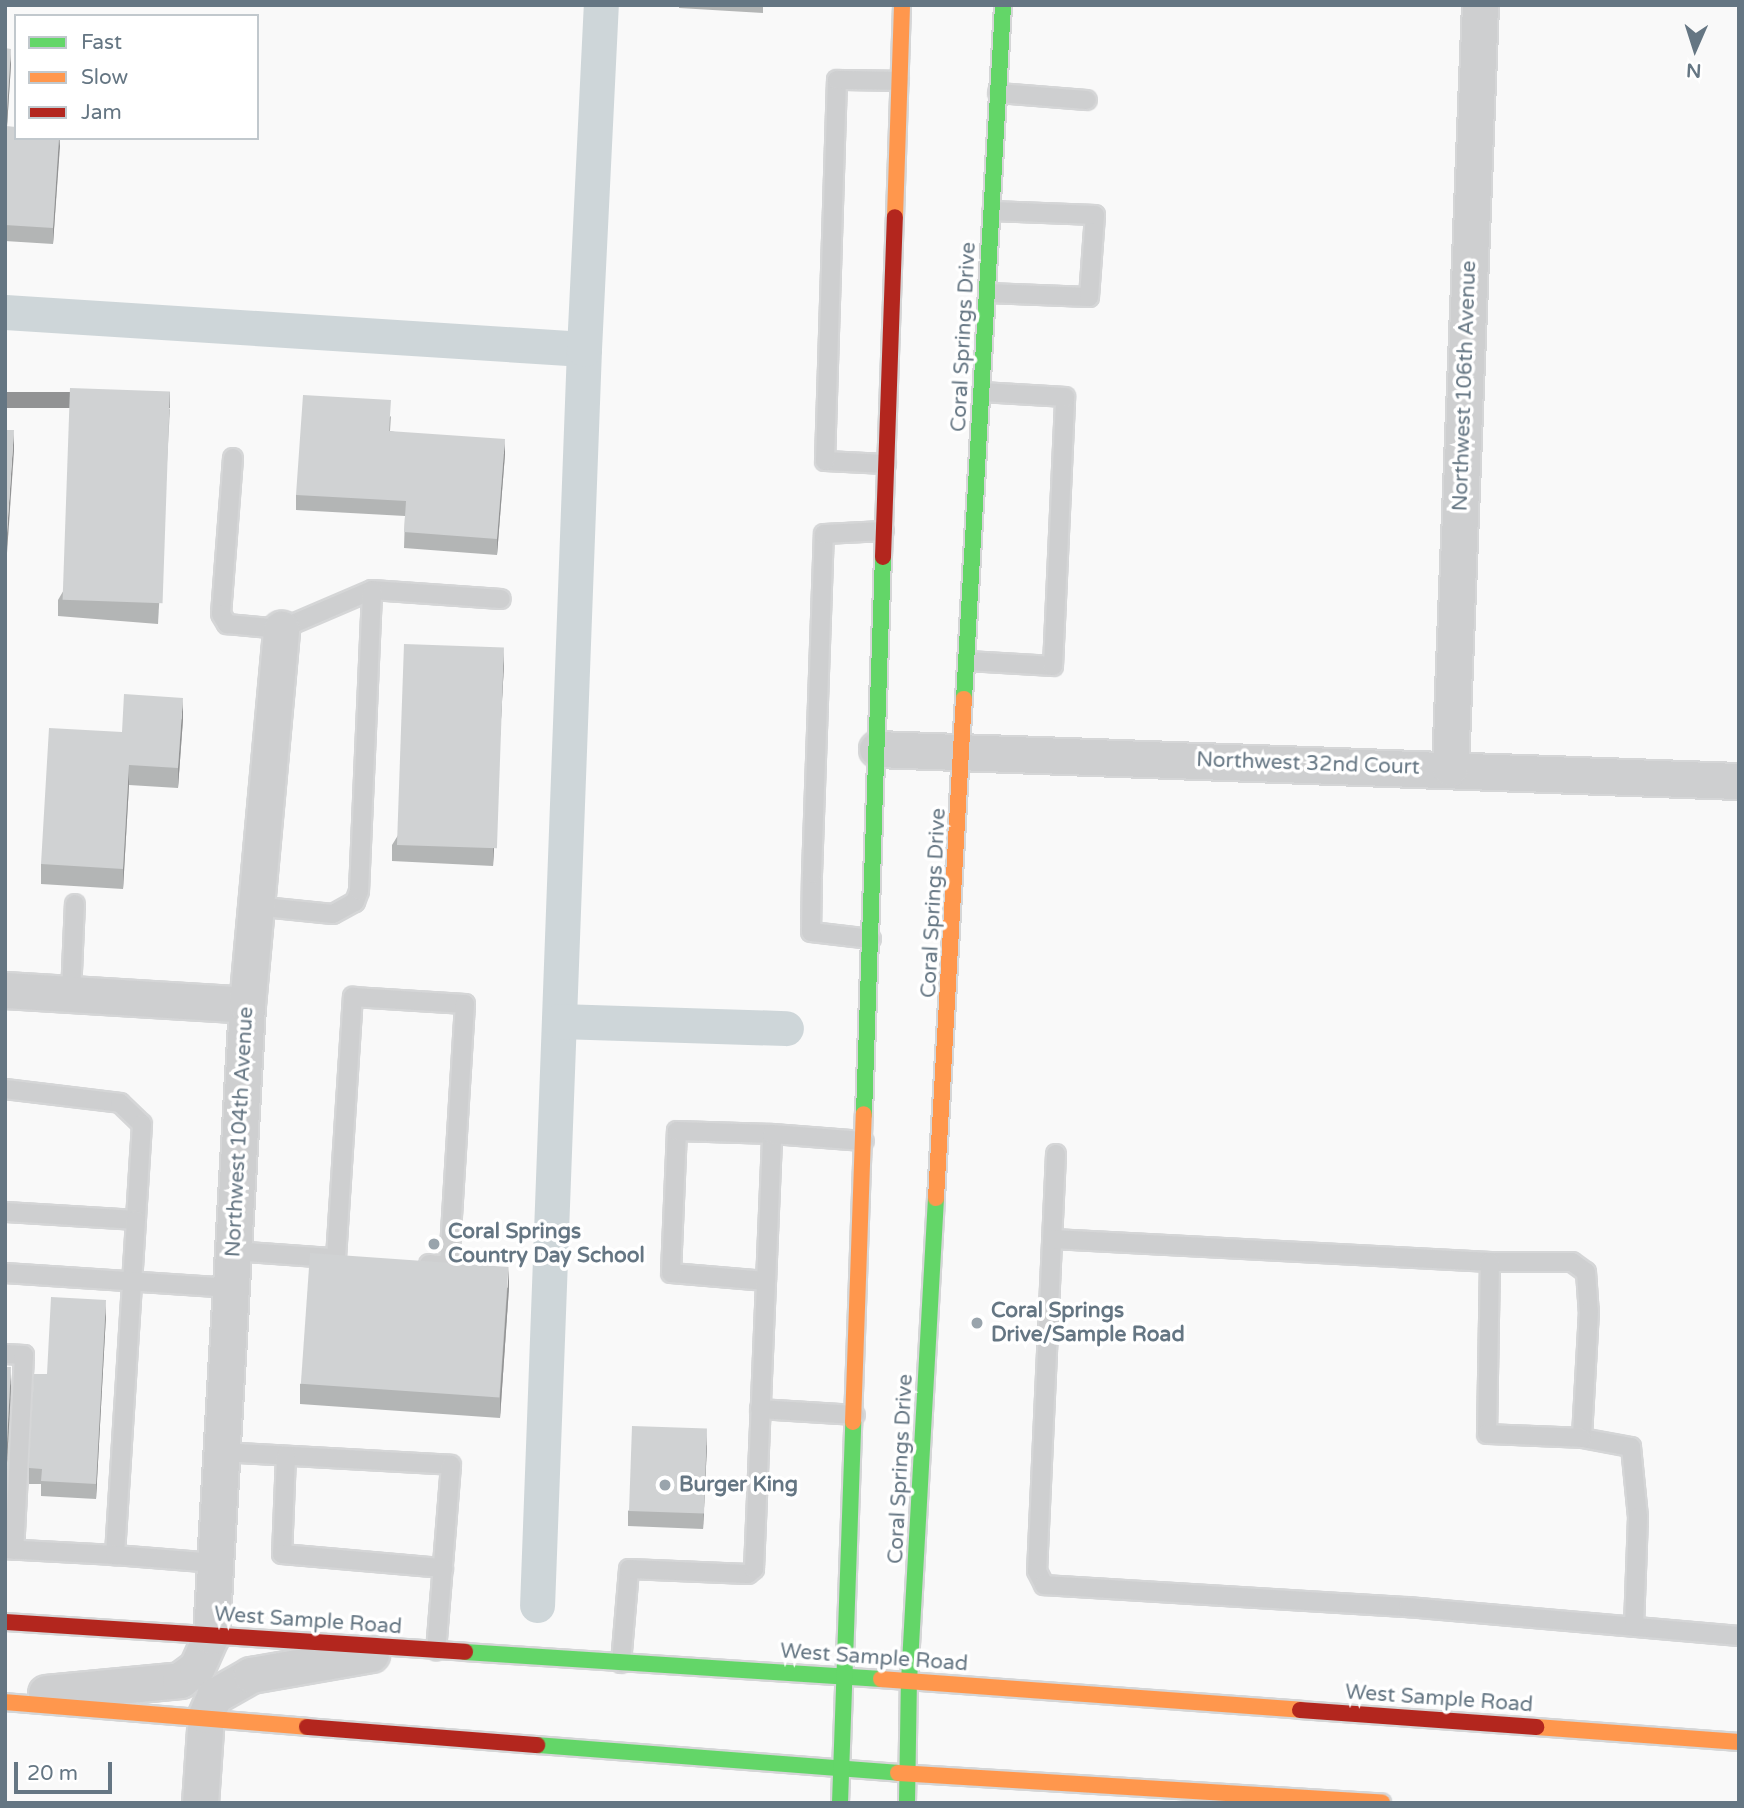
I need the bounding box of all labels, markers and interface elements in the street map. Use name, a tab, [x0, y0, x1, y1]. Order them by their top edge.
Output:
legend	[14, 14, 259, 140]
north arrow	[1660, 14, 1730, 84]
text: Fast	[81, 30, 122, 55]
text: N	[1686, 59, 1702, 81]
text: Slow	[81, 65, 128, 90]
text: Jam	[81, 100, 122, 125]
street label: Coral Springs Drive	[946, 241, 982, 433]
street label: Northwest 106th Avenue	[1448, 260, 1482, 512]
street label: Northwest 32nd Court	[1196, 748, 1420, 780]
street label: Coral Springs Drive	[916, 807, 952, 999]
street label: Northwest 104th Avenue	[221, 1006, 259, 1258]
place label: Coral Springs Country Day School	[448, 1219, 645, 1269]
marker: Coral Springs Country Day School	[426, 1236, 442, 1252]
place label: Coral Springs Drive/Sample Road	[991, 1298, 1185, 1348]
marker: Coral Springs Drive/Sample Road	[969, 1315, 985, 1331]
street label: Coral Springs Drive	[883, 1373, 919, 1565]
place label: Burger King	[679, 1472, 798, 1498]
marker: Burger King	[657, 1477, 673, 1493]
street label: West Sample Road	[213, 1602, 403, 1640]
street label: West Sample Road	[779, 1639, 969, 1677]
street label: West Sample Road	[1344, 1680, 1534, 1718]
scale bar	[18, 1748, 116, 1792]
text: 20 m	[27, 1761, 78, 1786]

